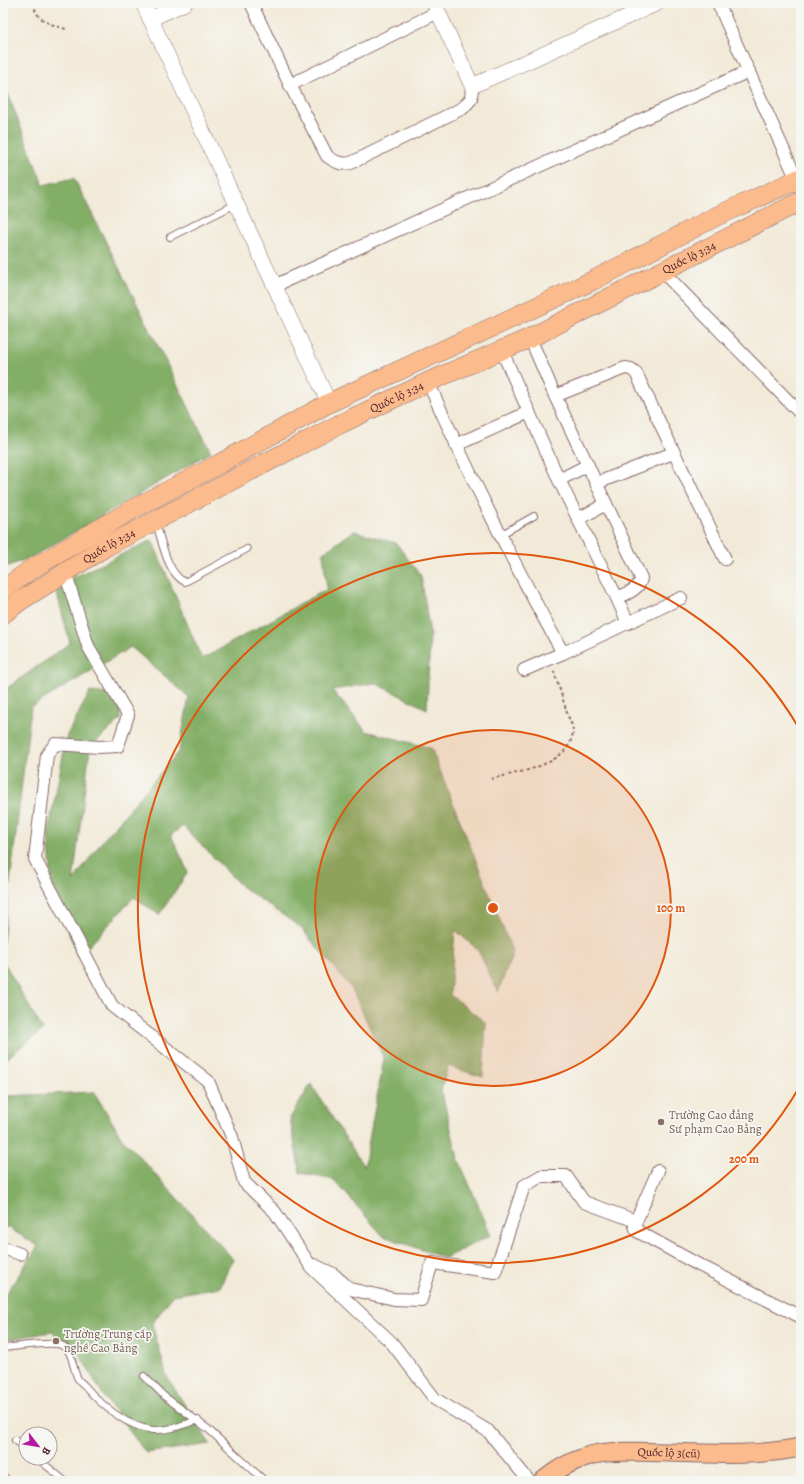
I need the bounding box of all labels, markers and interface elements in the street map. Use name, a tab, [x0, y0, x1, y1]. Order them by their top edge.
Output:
street label: Quốc lộ 3;34	[659, 237, 719, 278]
street label: Quốc lộ 3;34	[367, 377, 427, 417]
street label: Quốc lộ 3;34	[80, 524, 138, 567]
text: 100 m	[657, 900, 685, 916]
centre of rings	[486, 901, 500, 915]
place label: Trường Cao đẳng Sư phạm Cao Bằng	[669, 1107, 762, 1137]
marker: Trường Cao đẳng Sư phạm Cao Bằng	[656, 1117, 666, 1127]
text: 200 m	[729, 1151, 759, 1167]
place label: Trường Trung cấp nghề Cao Bằng	[64, 1326, 152, 1356]
marker: Trường Trung cấp nghề Cao Bằng	[51, 1336, 61, 1346]
north arrow	[18, 1426, 58, 1466]
text: B	[38, 1444, 54, 1458]
street label: Quốc lộ 3(cũ)	[637, 1444, 700, 1462]

